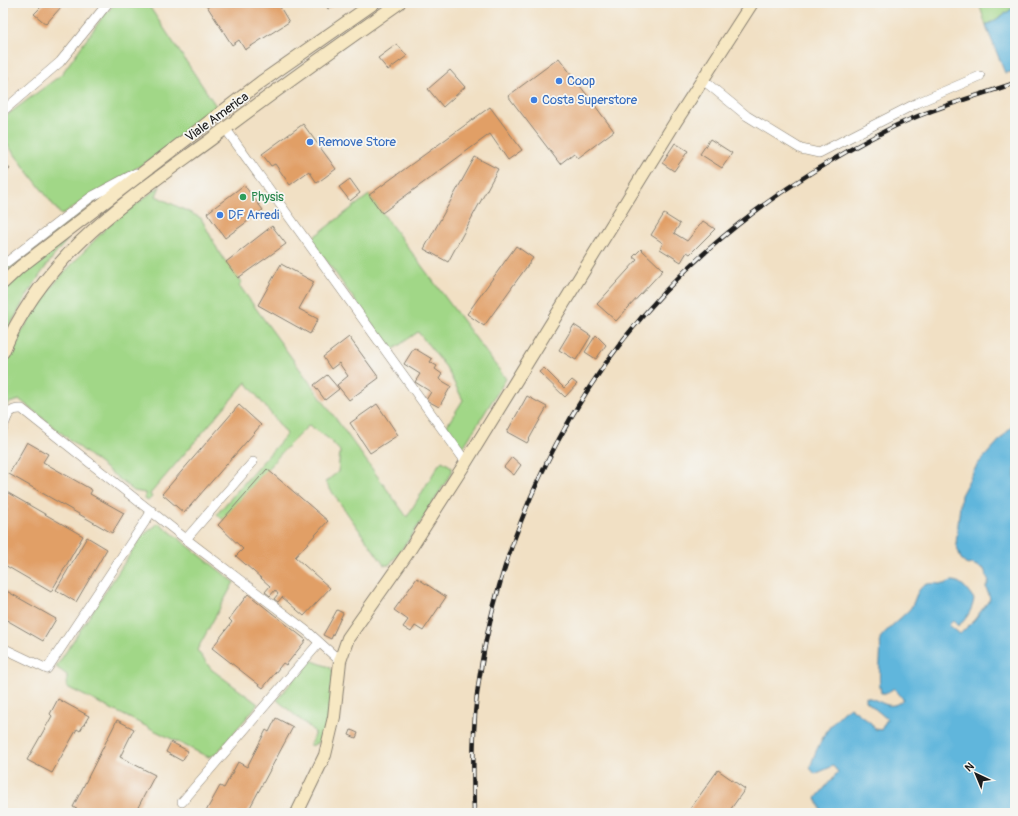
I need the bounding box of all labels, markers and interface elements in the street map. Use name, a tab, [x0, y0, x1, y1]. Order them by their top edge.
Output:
place label: Coop	[567, 73, 595, 89]
marker: Coop	[554, 76, 564, 86]
street label: Viale America	[182, 89, 252, 145]
place label: Costa Superstore	[542, 92, 638, 108]
marker: Costa Superstore	[529, 95, 539, 105]
place label: Remove Store	[318, 134, 397, 150]
marker: Remove Store	[305, 137, 315, 147]
place label: Physis	[251, 189, 284, 205]
marker: Physis	[238, 192, 248, 202]
place label: DF Arredi	[228, 207, 279, 223]
marker: DF Arredi	[215, 210, 225, 220]
north arrow	[956, 754, 996, 794]
text: N	[962, 760, 977, 774]

